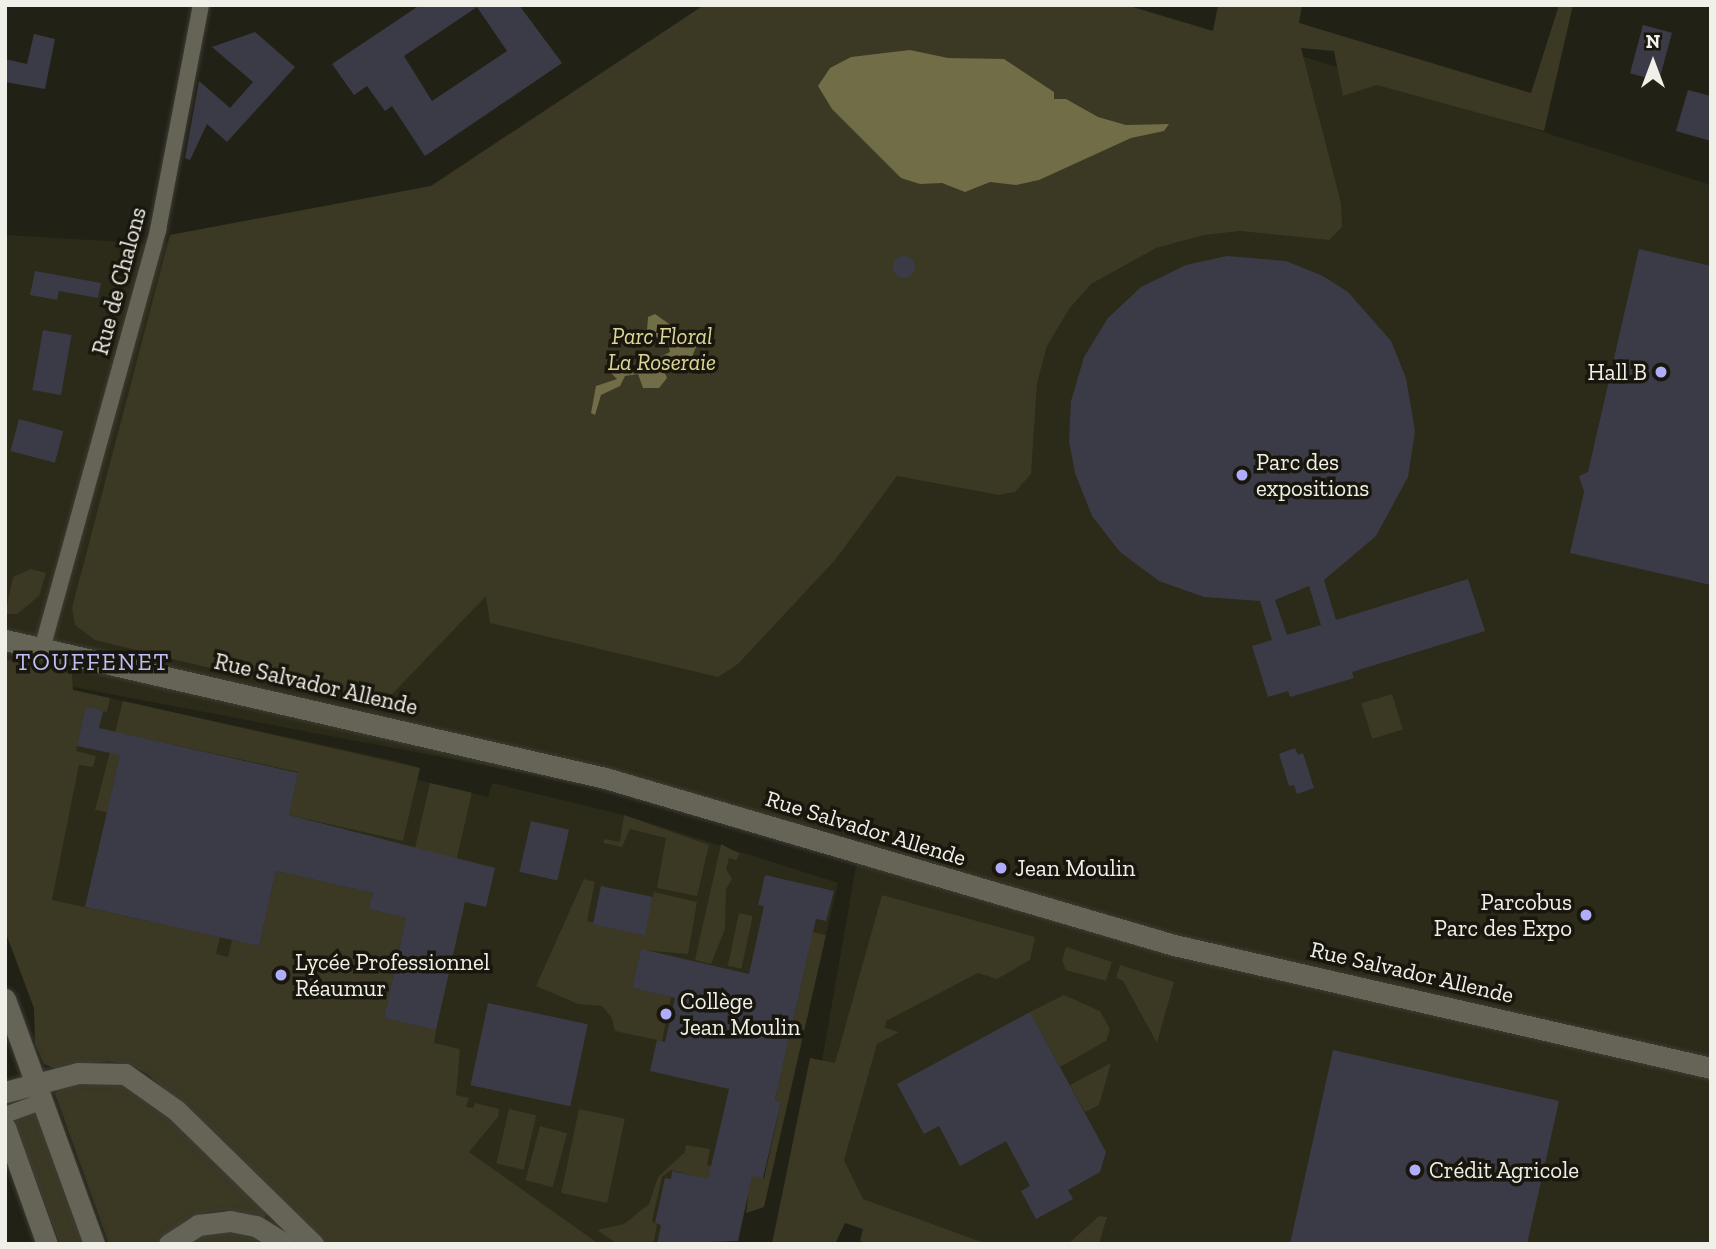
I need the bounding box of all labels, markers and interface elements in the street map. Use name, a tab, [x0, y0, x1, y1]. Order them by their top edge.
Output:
north arrow	[1618, 28, 1688, 98]
text: N	[1646, 30, 1660, 53]
street label: Rue de Chalons	[86, 204, 152, 358]
park label: Parc Floral La Roseraie	[608, 322, 716, 376]
place label: Hall B	[1587, 358, 1647, 386]
marker: Hall B	[1653, 364, 1669, 380]
place label: Parc des expositions	[1256, 448, 1369, 502]
marker: Parc des expositions	[1234, 467, 1250, 483]
street label: Rue Salvador Allende	[211, 647, 421, 721]
district label: TOUFFENET	[17, 648, 169, 676]
street label: Rue Salvador Allende	[762, 784, 970, 872]
place label: Jean Moulin	[1015, 854, 1135, 882]
marker: Jean Moulin	[993, 860, 1009, 876]
place label: Parcobus Parc des Expo	[1434, 888, 1572, 942]
marker: Parcobus Parc des Expo	[1578, 907, 1594, 923]
street label: Rue Salvador Allende	[1307, 935, 1517, 1009]
place label: Lycée Professionnel Réaumur	[295, 948, 490, 1002]
marker: Lycée Professionnel Réaumur	[273, 967, 289, 983]
place label: Collège Jean Moulin	[680, 987, 800, 1041]
marker: Collège Jean Moulin	[658, 1006, 674, 1022]
place label: Crédit Agricole	[1429, 1156, 1580, 1184]
marker: Crédit Agricole	[1407, 1162, 1423, 1178]

